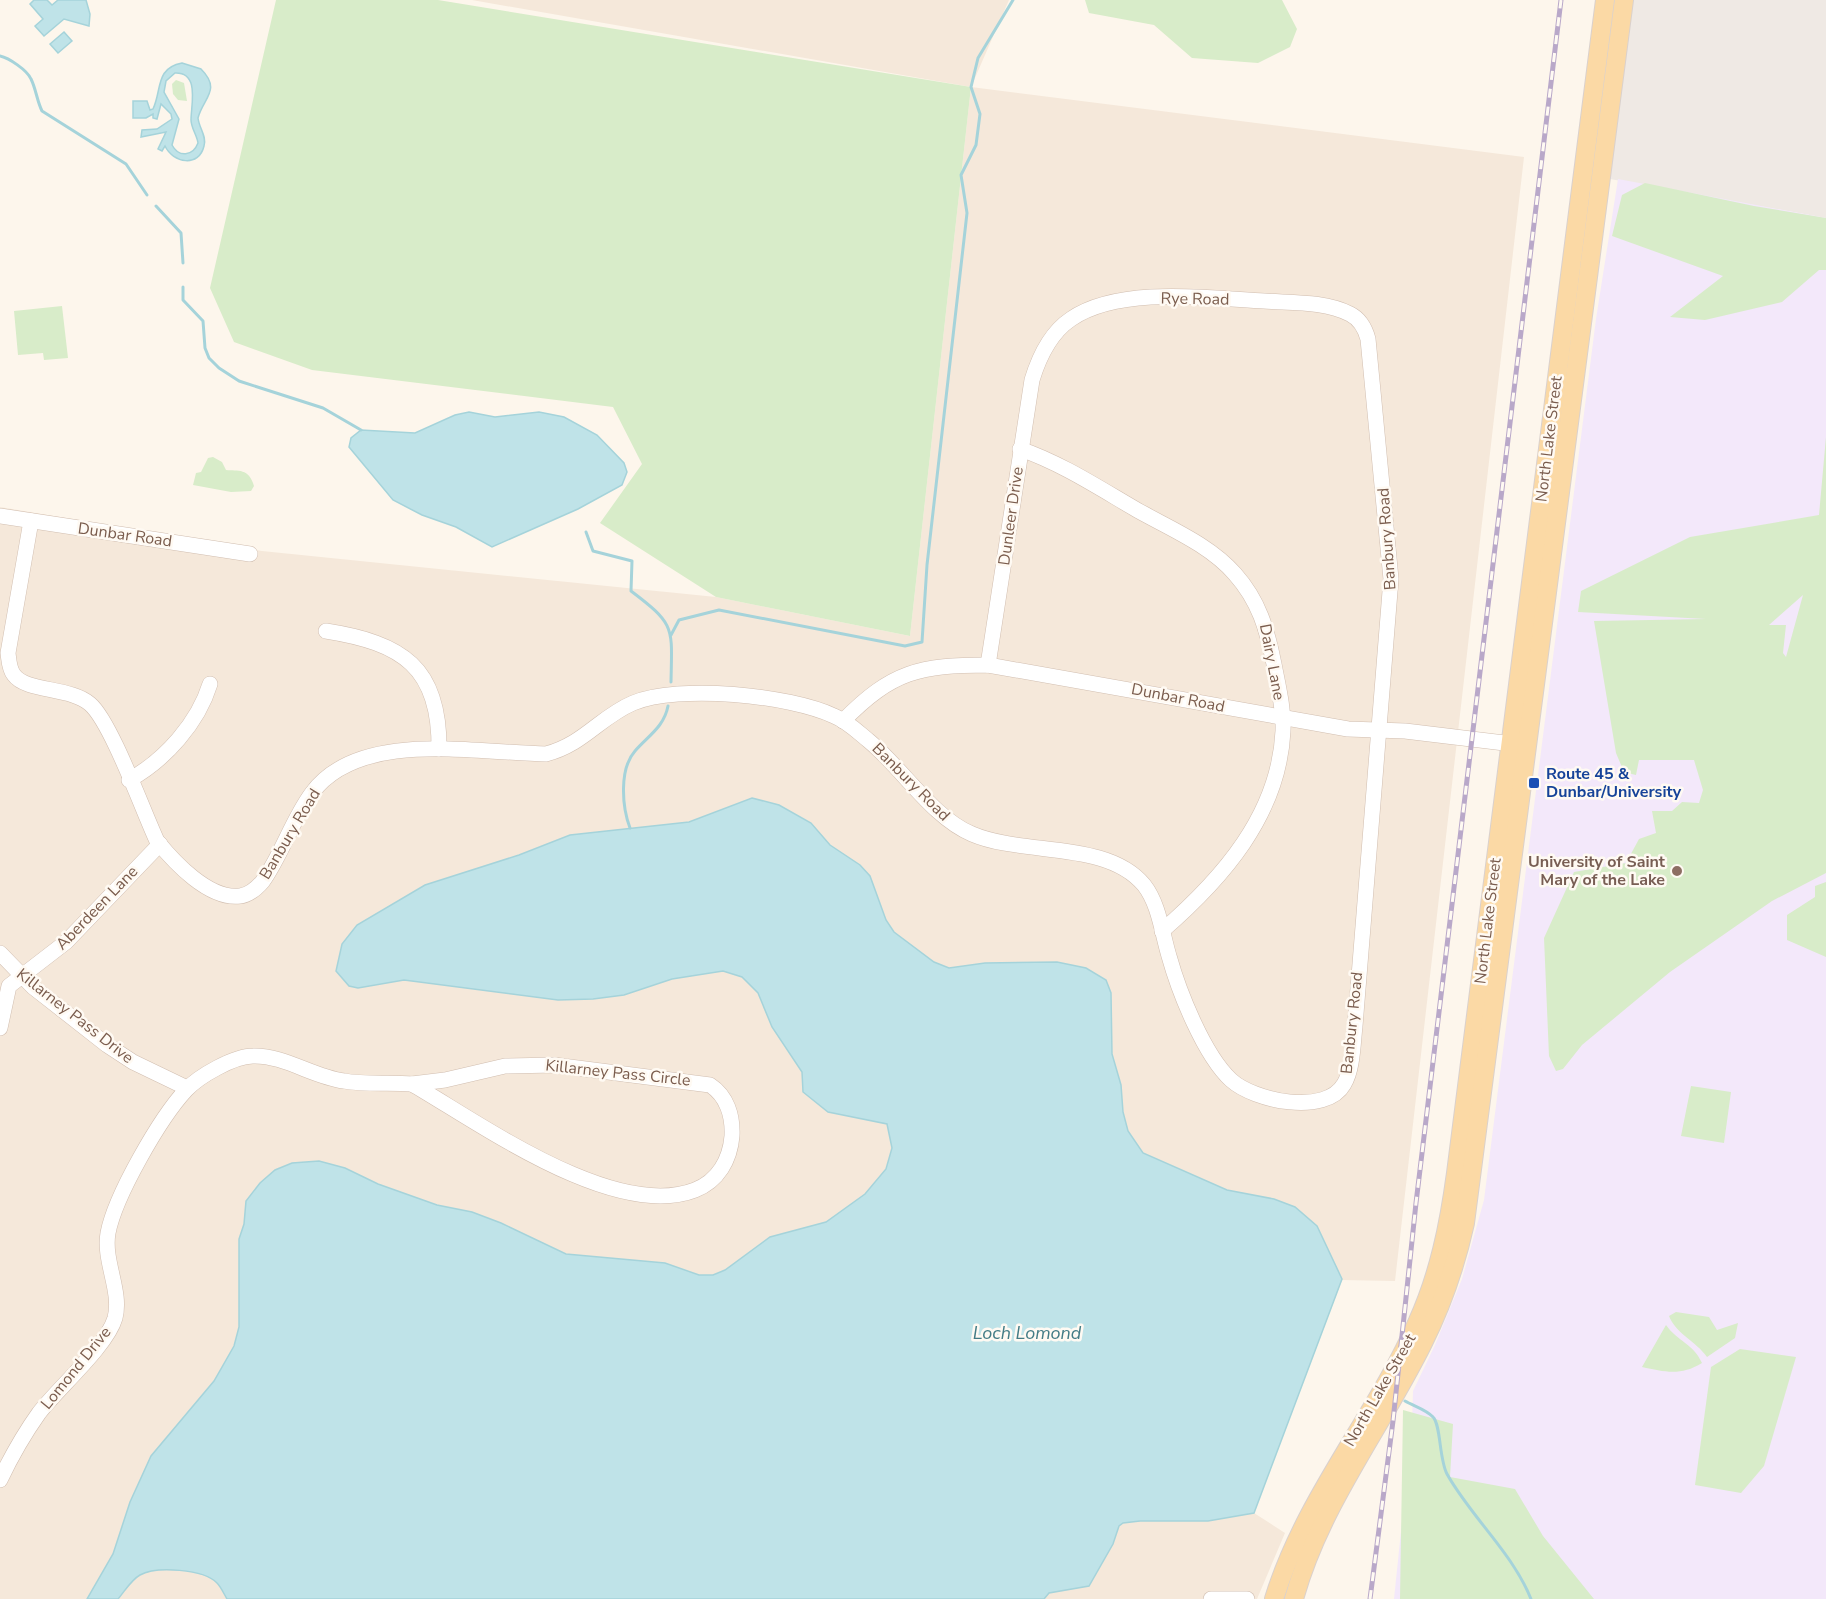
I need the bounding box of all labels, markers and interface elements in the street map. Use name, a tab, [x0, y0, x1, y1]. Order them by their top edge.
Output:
street label: Rye Road	[1160, 287, 1230, 311]
street label: North Lake Street	[1530, 374, 1568, 503]
street label: Dunleer Drive	[993, 465, 1029, 567]
street label: Banbury Road	[1372, 487, 1402, 591]
street label: Dunbar Road	[77, 518, 173, 552]
street label: Dairy Lane	[1254, 622, 1290, 702]
street label: Dunbar Road	[1129, 678, 1227, 718]
street label: Banbury Road	[867, 738, 955, 826]
place label: Route 45 & Dunbar/University	[1546, 763, 1682, 803]
marker: Route 45 & Dunbar/University	[1527, 776, 1541, 790]
street label: Banbury Road	[254, 784, 326, 884]
place label: University of Saint Mary of the Lake	[1528, 851, 1666, 891]
street label: North Lake Street	[1469, 856, 1507, 985]
street label: Aberdeen Lane	[51, 861, 143, 955]
marker: University of Saint Mary of the Lake	[1670, 864, 1684, 878]
street label: Killarney Pass Drive	[12, 963, 138, 1069]
street label: Banbury Road	[1336, 971, 1368, 1075]
street label: Killarney Pass Circle	[544, 1054, 692, 1092]
water label: Loch Lomond	[973, 1321, 1082, 1345]
street label: Lomond Drive	[36, 1322, 116, 1414]
street label: North Lake Street	[1339, 1329, 1421, 1450]

